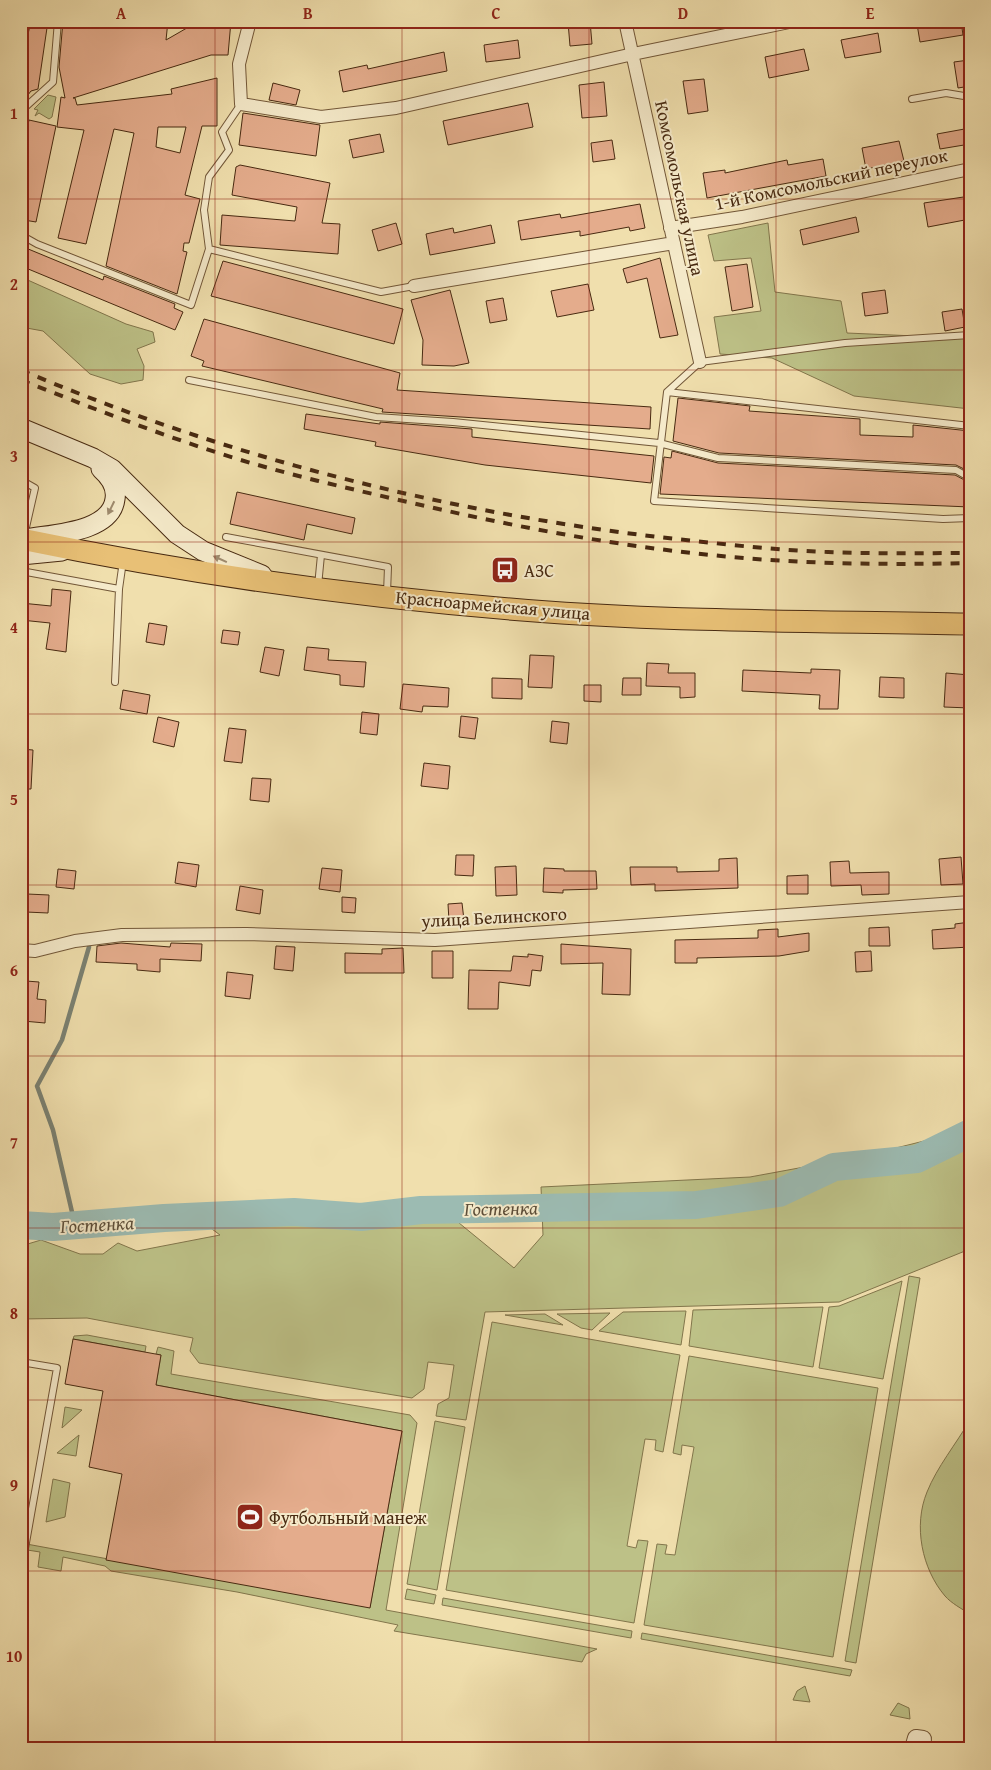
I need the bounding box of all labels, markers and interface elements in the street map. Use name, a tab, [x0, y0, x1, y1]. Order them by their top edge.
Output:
text: A	[116, 1, 127, 25]
text: B	[303, 1, 313, 25]
text: C	[491, 1, 501, 25]
text: D	[678, 1, 688, 25]
text: E	[866, 1, 875, 25]
street label: Комсомольская улица	[648, 98, 712, 278]
text: 1	[10, 101, 18, 125]
street label: 1-й Комсомольский переулок	[712, 141, 950, 217]
text: 2	[10, 272, 18, 296]
text: 3	[10, 444, 18, 468]
one-way arrow	[107, 501, 115, 516]
one-way arrow	[213, 555, 227, 563]
bus stop icon: АЗС	[490, 555, 520, 585]
place label: АЗС	[524, 557, 554, 584]
street label: Красноармейская улица	[395, 583, 592, 627]
text: 4	[10, 615, 18, 639]
text: 5	[10, 787, 18, 811]
street label: улица Белинского	[420, 900, 567, 934]
text: 6	[10, 958, 18, 982]
text: 7	[10, 1130, 18, 1154]
water label: Гостенка	[463, 1193, 538, 1223]
water label: Гостенка	[58, 1208, 135, 1240]
text: 8	[10, 1301, 18, 1325]
text: 9	[10, 1473, 18, 1497]
sports icon: Футбольный манеж	[235, 1502, 265, 1532]
place label: Футбольный манеж	[269, 1504, 427, 1531]
text: 10	[6, 1644, 22, 1668]

